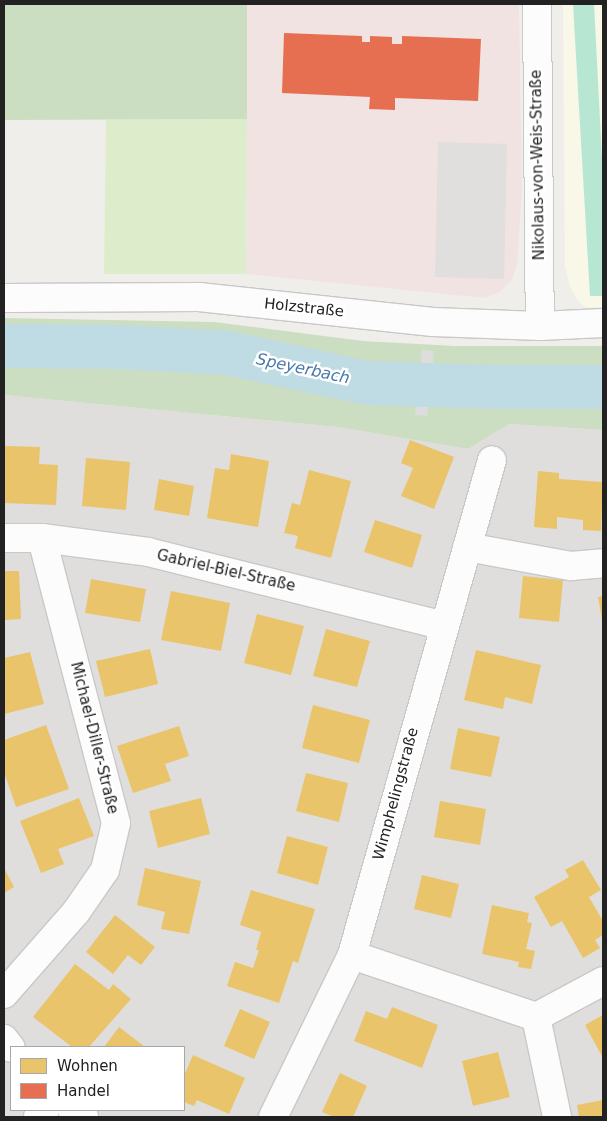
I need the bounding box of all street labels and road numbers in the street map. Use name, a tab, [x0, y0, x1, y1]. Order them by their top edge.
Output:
street label: Nikolaus-von-Weis-Straße	[527, 69, 549, 261]
street label: Holzstraße	[263, 295, 345, 321]
street label: Gabriel-Biel-Straße	[155, 546, 297, 596]
street label: Michael-Diller-Straße	[66, 660, 122, 816]
street label: Wimphelingstraße	[370, 726, 422, 862]

